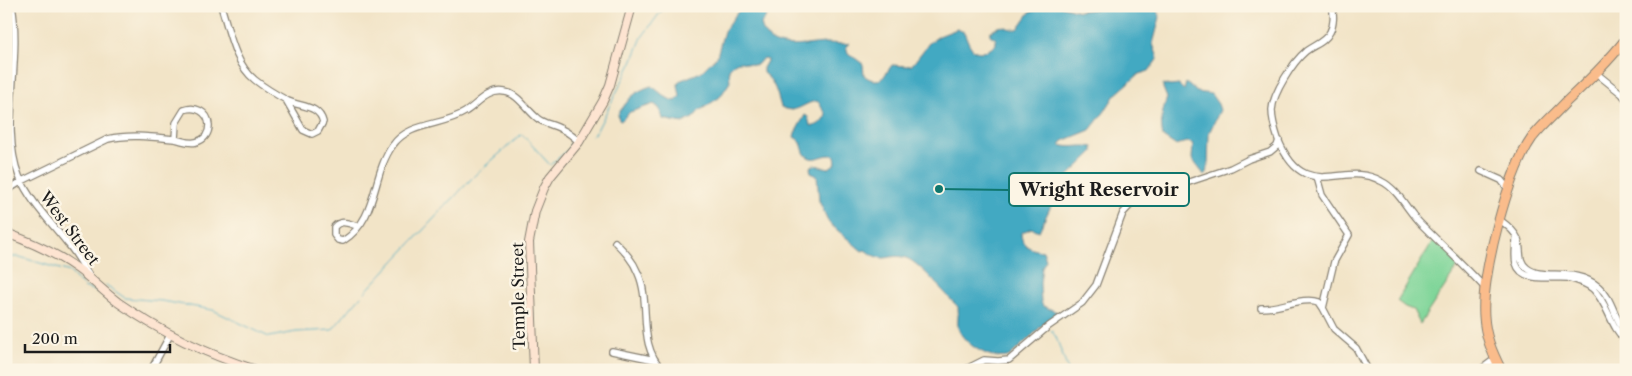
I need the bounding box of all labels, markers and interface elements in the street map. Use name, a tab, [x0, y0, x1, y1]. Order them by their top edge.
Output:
callout: Wright Reservoir	[1009, 173, 1189, 206]
text: Wright Reservoir	[1018, 179, 1179, 201]
street label: West Street	[35, 186, 104, 269]
street label: Temple Street	[507, 242, 529, 350]
scale bar	[25, 321, 170, 353]
text: 200 m	[32, 329, 78, 348]

